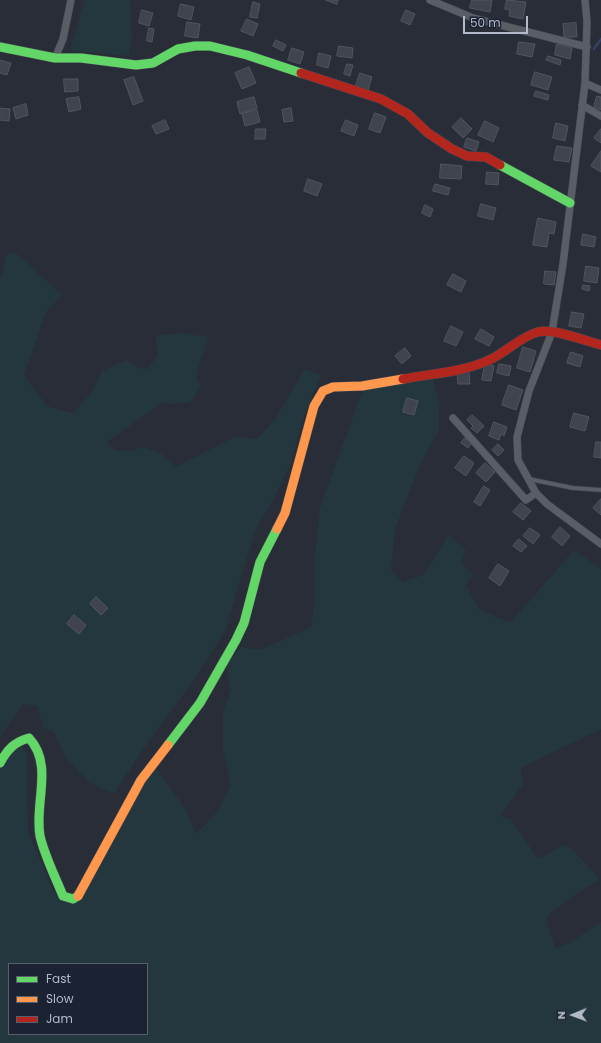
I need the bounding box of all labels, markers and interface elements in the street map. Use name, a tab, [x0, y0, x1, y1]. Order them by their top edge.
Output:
scale bar	[465, 8, 530, 34]
text: 50 m	[470, 14, 501, 31]
legend	[8, 963, 148, 1035]
text: Fast	[46, 970, 71, 987]
text: Slow	[46, 990, 74, 1007]
north arrow	[553, 995, 593, 1035]
text: Jam	[46, 1010, 73, 1027]
text: N	[553, 1011, 569, 1019]

